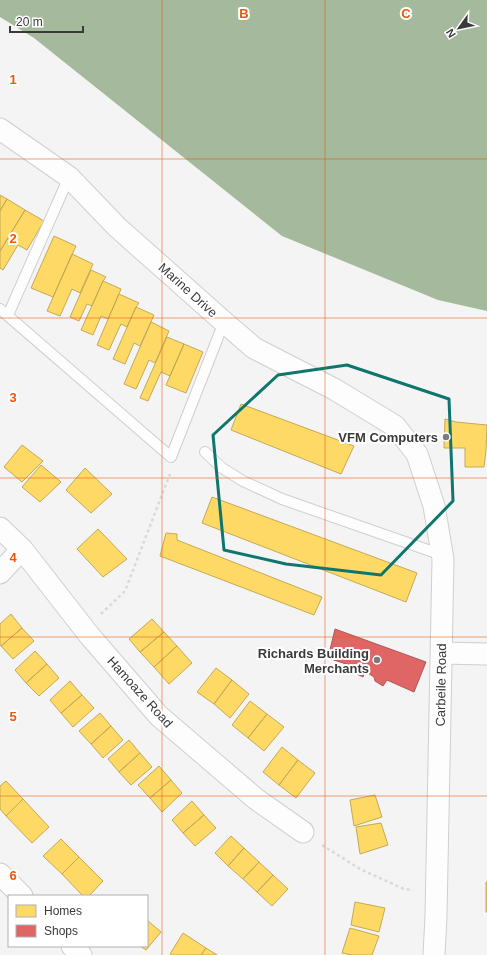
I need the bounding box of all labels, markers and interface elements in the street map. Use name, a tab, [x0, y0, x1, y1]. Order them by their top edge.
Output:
text: B	[239, 6, 249, 21]
text: C	[401, 6, 411, 21]
scale bar	[10, 8, 83, 34]
north arrow	[439, 8, 479, 48]
text: 20 m	[16, 15, 43, 29]
text: N	[443, 27, 458, 40]
text: 1	[9, 72, 17, 87]
text: 2	[9, 231, 17, 246]
street label: Marine Drive	[156, 260, 220, 320]
text: 3	[9, 390, 17, 405]
place label: VFM Computers	[338, 430, 438, 445]
marker: VFM Computers	[441, 432, 451, 442]
text: 4	[9, 550, 17, 565]
street label: Carbeile Road	[433, 643, 449, 727]
place label: Richards Building Merchants	[258, 646, 369, 676]
street label: Hamoaze Road	[104, 653, 176, 731]
marker: Richards Building Merchants	[372, 655, 382, 665]
text: 5	[9, 709, 17, 724]
text: 6	[9, 868, 17, 883]
legend	[8, 895, 148, 947]
text: Homes	[44, 904, 82, 918]
text: Shops	[44, 924, 78, 938]

